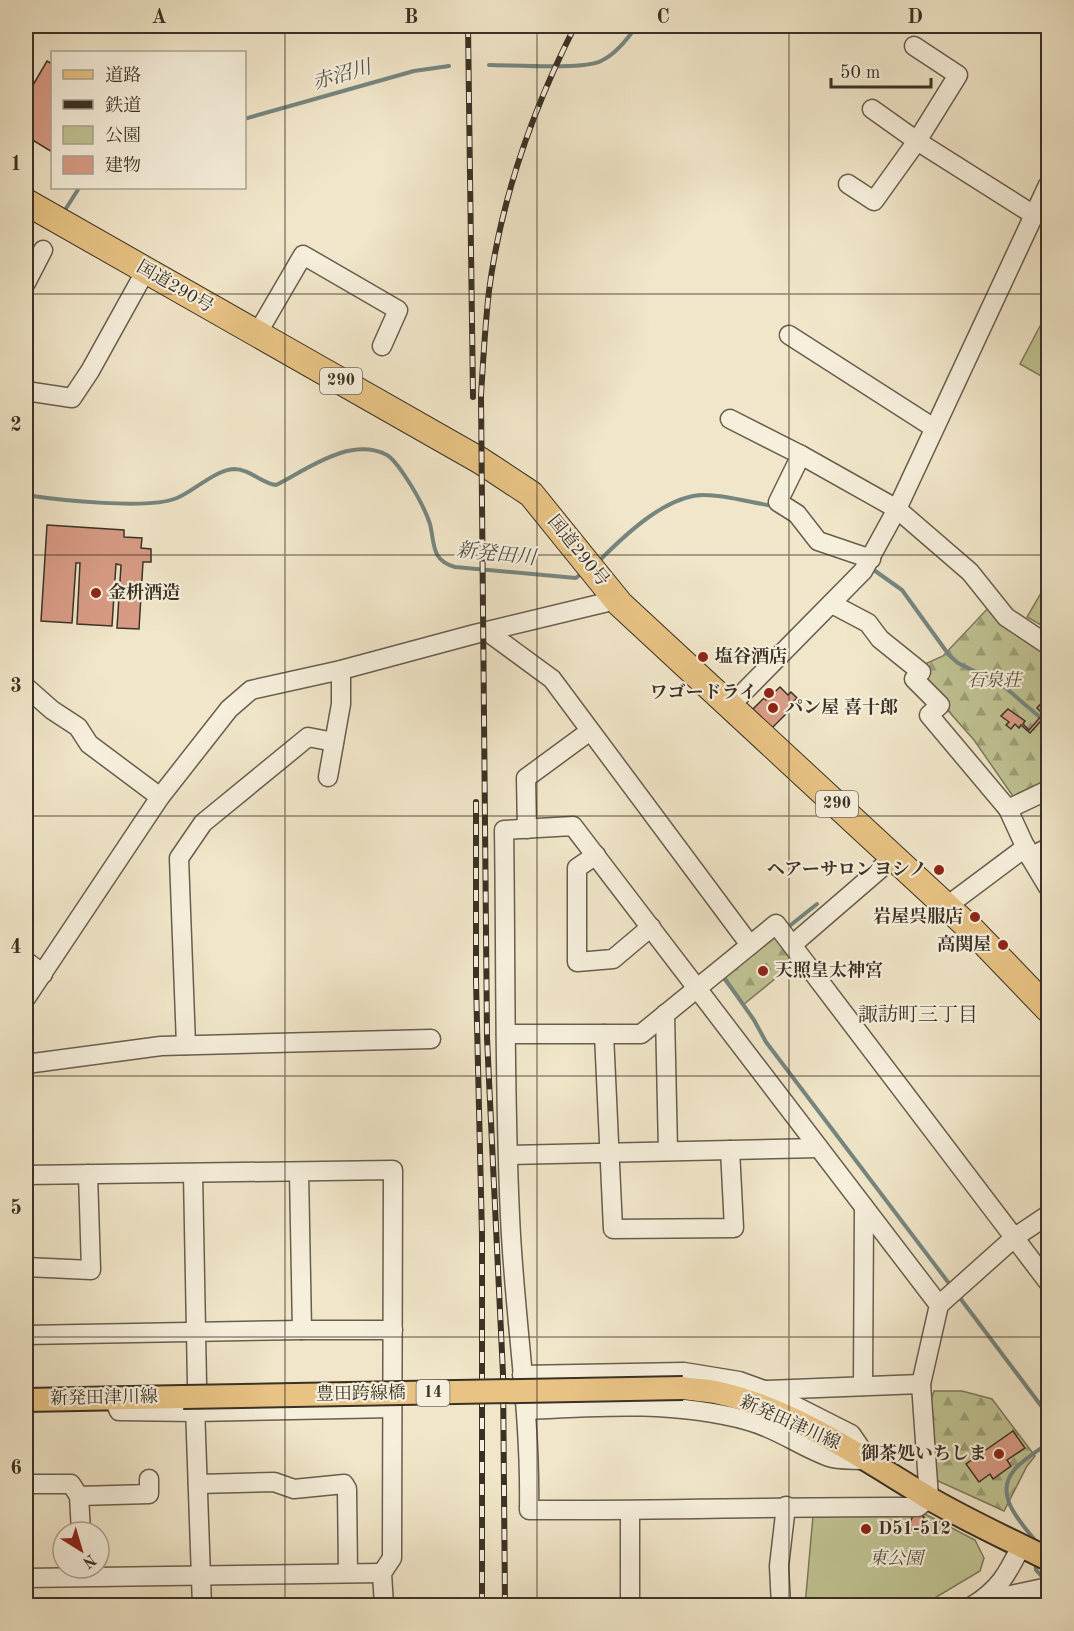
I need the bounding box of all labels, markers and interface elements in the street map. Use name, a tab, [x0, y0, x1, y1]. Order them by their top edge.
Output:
text: A	[151, 8, 167, 28]
text: B	[404, 8, 418, 28]
text: C	[656, 8, 670, 28]
text: D	[907, 8, 923, 28]
legend	[51, 51, 246, 189]
scale bar	[831, 51, 932, 89]
water label: 赤沼川	[310, 56, 376, 94]
text: 50 m	[840, 64, 880, 82]
text: 道路	[105, 65, 141, 85]
text: 鉄道	[105, 95, 141, 115]
text: 公園	[105, 126, 141, 145]
text: 1	[10, 155, 22, 175]
text: 建物	[105, 155, 141, 175]
street label: 国道290号	[134, 256, 217, 316]
road number: 290	[320, 368, 362, 394]
text: 2	[10, 416, 22, 436]
street label: 国道290号	[544, 511, 613, 590]
water label: 新発田川	[455, 539, 539, 569]
place label: 金枡酒造	[108, 582, 180, 602]
marker: 金枡酒造	[89, 586, 103, 600]
place label: 塩谷酒店	[715, 646, 787, 666]
marker: 塩谷酒店	[696, 650, 710, 664]
park label: 石泉荘	[967, 670, 1024, 690]
text: 3	[10, 677, 22, 697]
place label: ワゴードライ	[650, 683, 757, 702]
marker: ワゴードライ	[762, 686, 776, 700]
place label: パン屋 喜十郎	[785, 697, 898, 717]
marker: パン屋 喜十郎	[766, 701, 780, 715]
road number: 290	[816, 791, 858, 817]
place label: ヘアーサロンヨシノ	[767, 860, 927, 879]
marker: ヘアーサロンヨシノ	[932, 863, 946, 877]
place label: 岩屋呉服店	[873, 906, 963, 926]
marker: 岩屋呉服店	[968, 910, 982, 924]
place label: 高関屋	[937, 934, 991, 954]
text: 4	[10, 938, 22, 958]
marker: 高関屋	[996, 938, 1010, 952]
place label: 天照皇太神宮	[775, 960, 883, 980]
marker: 天照皇太神宮	[756, 964, 770, 978]
district label: 諏訪町三丁目	[858, 1004, 978, 1026]
text: 5	[10, 1198, 22, 1219]
road number: 14	[416, 1380, 450, 1406]
street label: 豊田跨線橋	[316, 1382, 406, 1404]
street label: 新発田津川線	[50, 1386, 158, 1408]
street label: 新発田津川線	[737, 1391, 844, 1453]
place label: 御茶処いちしま	[861, 1443, 987, 1463]
marker: 御茶処いちしま	[992, 1447, 1006, 1461]
text: 6	[10, 1459, 22, 1479]
north arrow	[51, 1520, 111, 1580]
place label: D51-512	[878, 1520, 951, 1538]
marker: D51-512	[859, 1522, 873, 1536]
park label: 東公園	[869, 1548, 926, 1568]
text: N	[79, 1550, 99, 1571]

